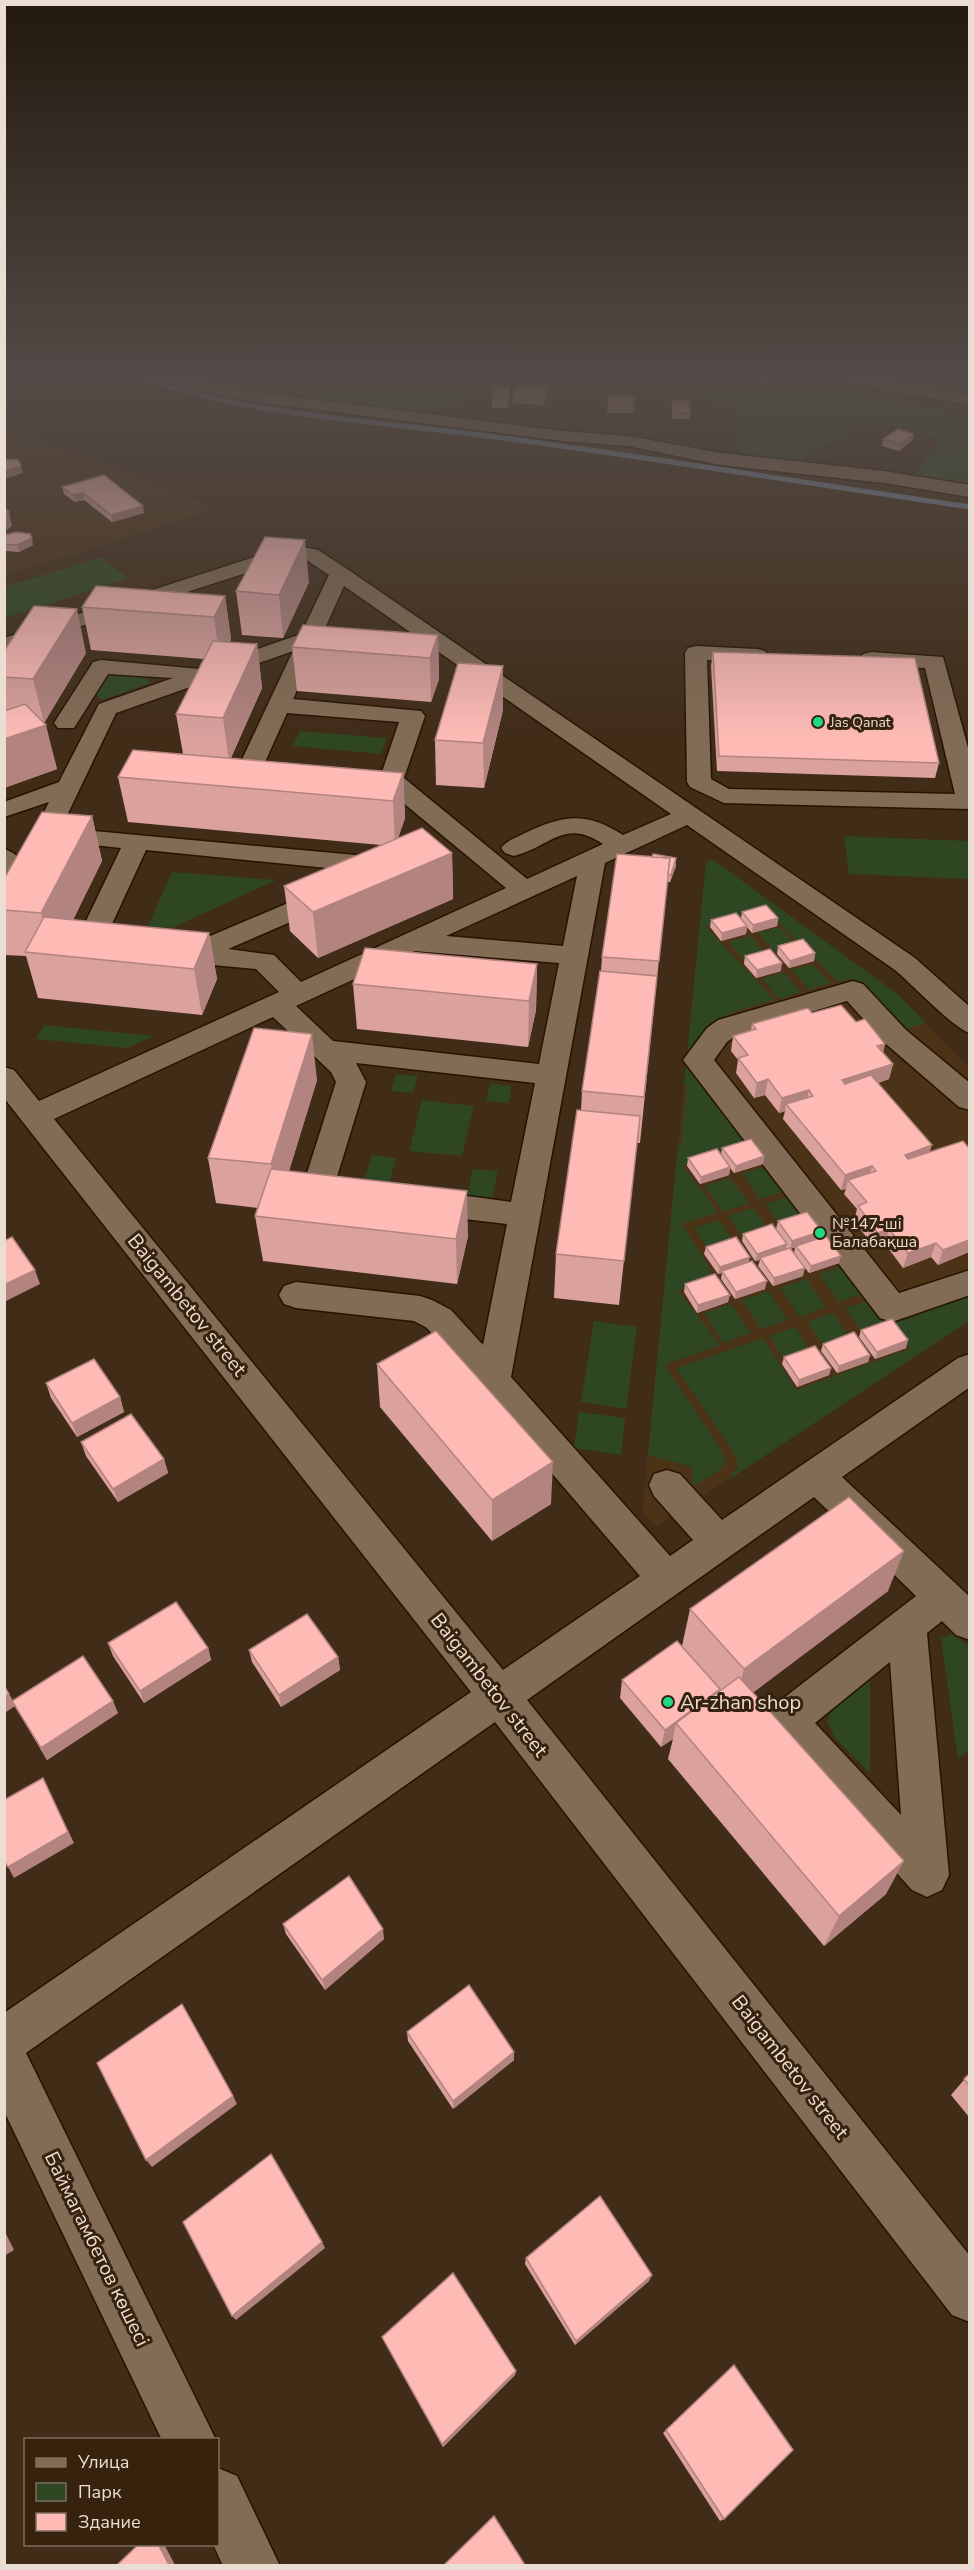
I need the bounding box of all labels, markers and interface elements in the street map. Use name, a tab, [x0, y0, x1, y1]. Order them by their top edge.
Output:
place label: Jas Qanat	[829, 713, 891, 732]
marker: Jas Qanat	[811, 715, 825, 729]
place label: №147-ші Балабақша	[832, 1213, 917, 1253]
marker: №147-ші Балабақша	[813, 1226, 827, 1240]
street label: Baigambetov street	[121, 1228, 253, 1383]
street label: Baigambetov street	[424, 1607, 554, 1763]
place label: Ar-zhan shop	[680, 1689, 801, 1716]
marker: Ar-zhan shop	[661, 1695, 675, 1709]
street label: Baigambetov street	[725, 1989, 855, 2145]
street label: Баймагамбетов көшесі	[38, 2147, 156, 2351]
legend	[24, 2438, 219, 2546]
text: Улица	[77, 2450, 129, 2474]
text: Парк	[78, 2480, 122, 2504]
text: Здание	[78, 2510, 141, 2534]

